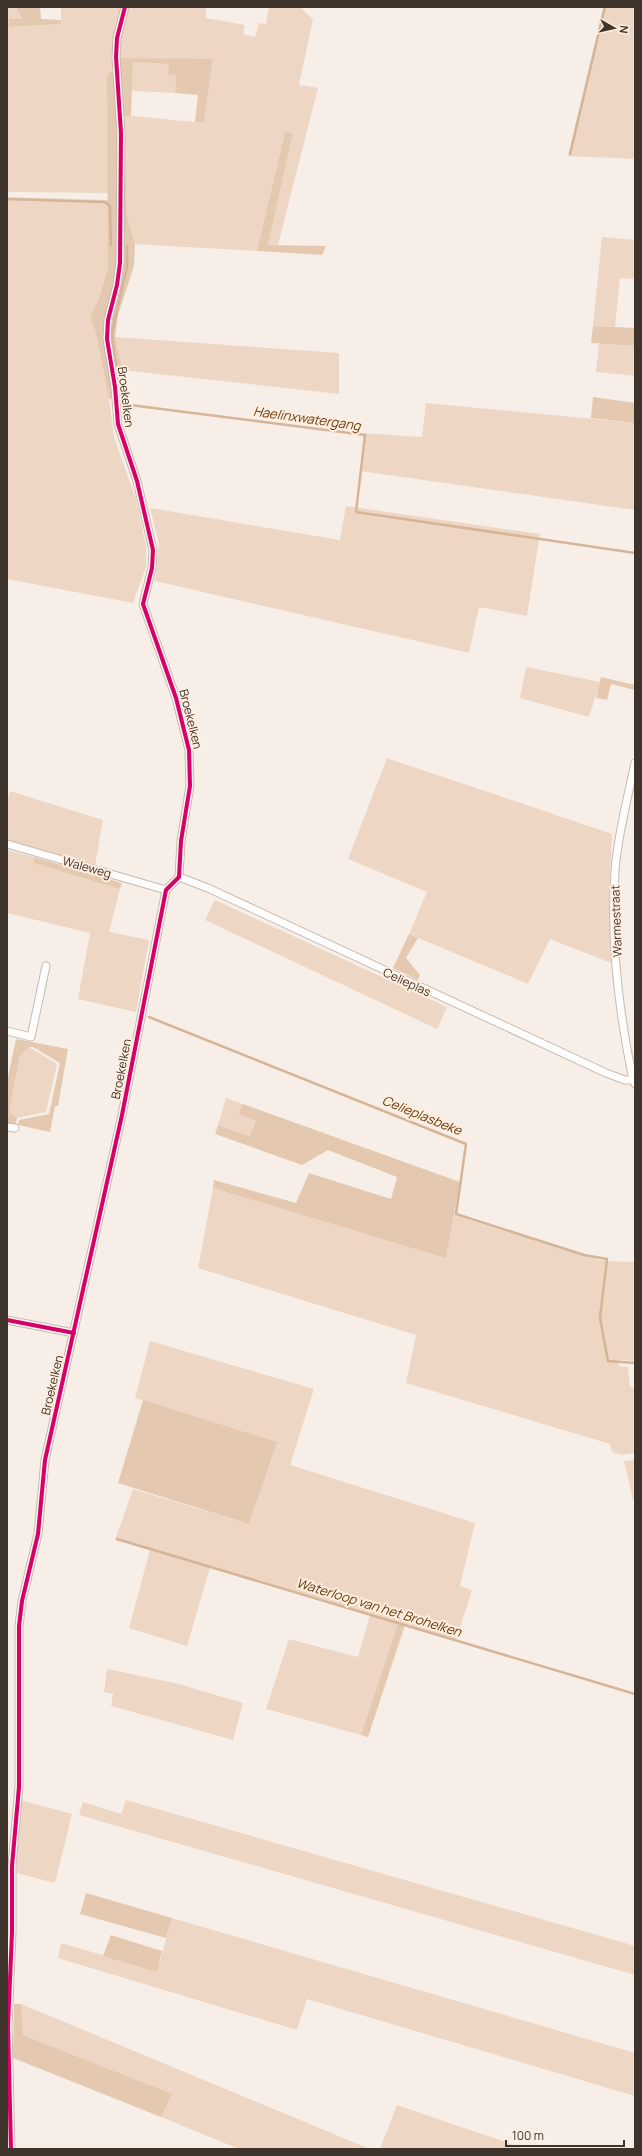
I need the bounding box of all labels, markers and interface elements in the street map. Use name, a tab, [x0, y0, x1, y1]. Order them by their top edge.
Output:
north arrow	[594, 8, 634, 48]
text: N	[616, 25, 632, 35]
street label: Broekelken	[114, 366, 138, 428]
water label: Haelinxwatergang	[252, 402, 363, 435]
street label: Broekelken	[175, 687, 207, 751]
street label: Waleweg	[61, 852, 113, 882]
street label: Warmestraat	[606, 884, 626, 957]
street label: Celieplas	[380, 964, 434, 1000]
street label: Broekelken	[107, 1037, 135, 1101]
water label: Celieplasbeke	[380, 1091, 466, 1140]
street label: Broekelken	[37, 1353, 67, 1417]
water label: Waterloop van het Brohelken	[294, 1573, 465, 1641]
scale bar	[506, 2122, 624, 2148]
text: 100 m	[512, 2127, 544, 2144]

